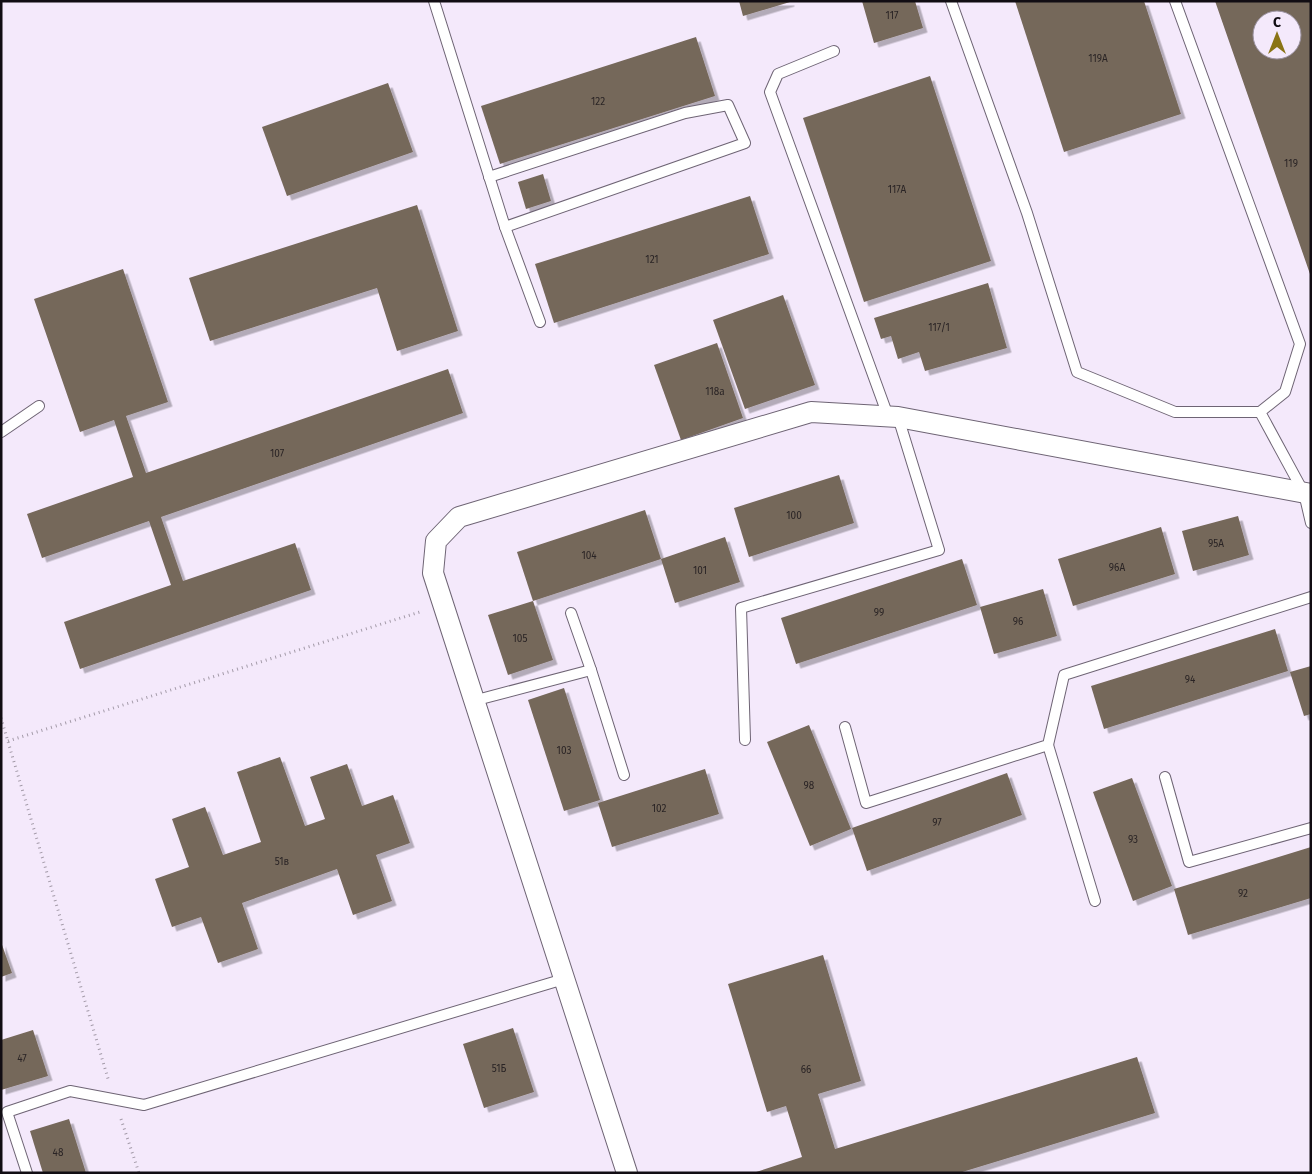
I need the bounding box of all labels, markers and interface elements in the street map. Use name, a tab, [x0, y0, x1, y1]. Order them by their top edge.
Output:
house number: 117	[886, 10, 899, 22]
north arrow	[1252, 10, 1302, 60]
text: С	[1273, 14, 1281, 31]
house number: 119А	[1088, 53, 1108, 65]
house number: 122	[591, 96, 605, 108]
house number: 119	[1284, 158, 1298, 170]
house number: 117А	[888, 184, 906, 196]
house number: 121	[645, 254, 659, 266]
house number: 117/1	[928, 322, 950, 334]
house number: 118а	[705, 386, 725, 398]
house number: 107	[270, 448, 285, 460]
house number: 100	[786, 510, 802, 522]
house number: 95А	[1208, 538, 1224, 550]
house number: 104	[581, 550, 597, 562]
house number: 96А	[1109, 562, 1125, 574]
house number: 101	[693, 565, 707, 577]
house number: 99	[874, 607, 884, 619]
house number: 96	[1013, 616, 1023, 628]
house number: 105	[513, 633, 527, 645]
house number: 94	[1185, 674, 1196, 686]
house number: 103	[557, 745, 571, 757]
house number: 98	[804, 780, 815, 792]
house number: 102	[652, 803, 666, 815]
house number: 97	[932, 817, 942, 829]
house number: 93	[1128, 834, 1138, 846]
house number: 51в	[275, 856, 290, 868]
house number: 92	[1238, 888, 1248, 900]
house number: 47	[17, 1053, 27, 1065]
house number: 51Б	[492, 1063, 507, 1075]
house number: 66	[801, 1064, 811, 1076]
house number: 48	[53, 1147, 64, 1159]

